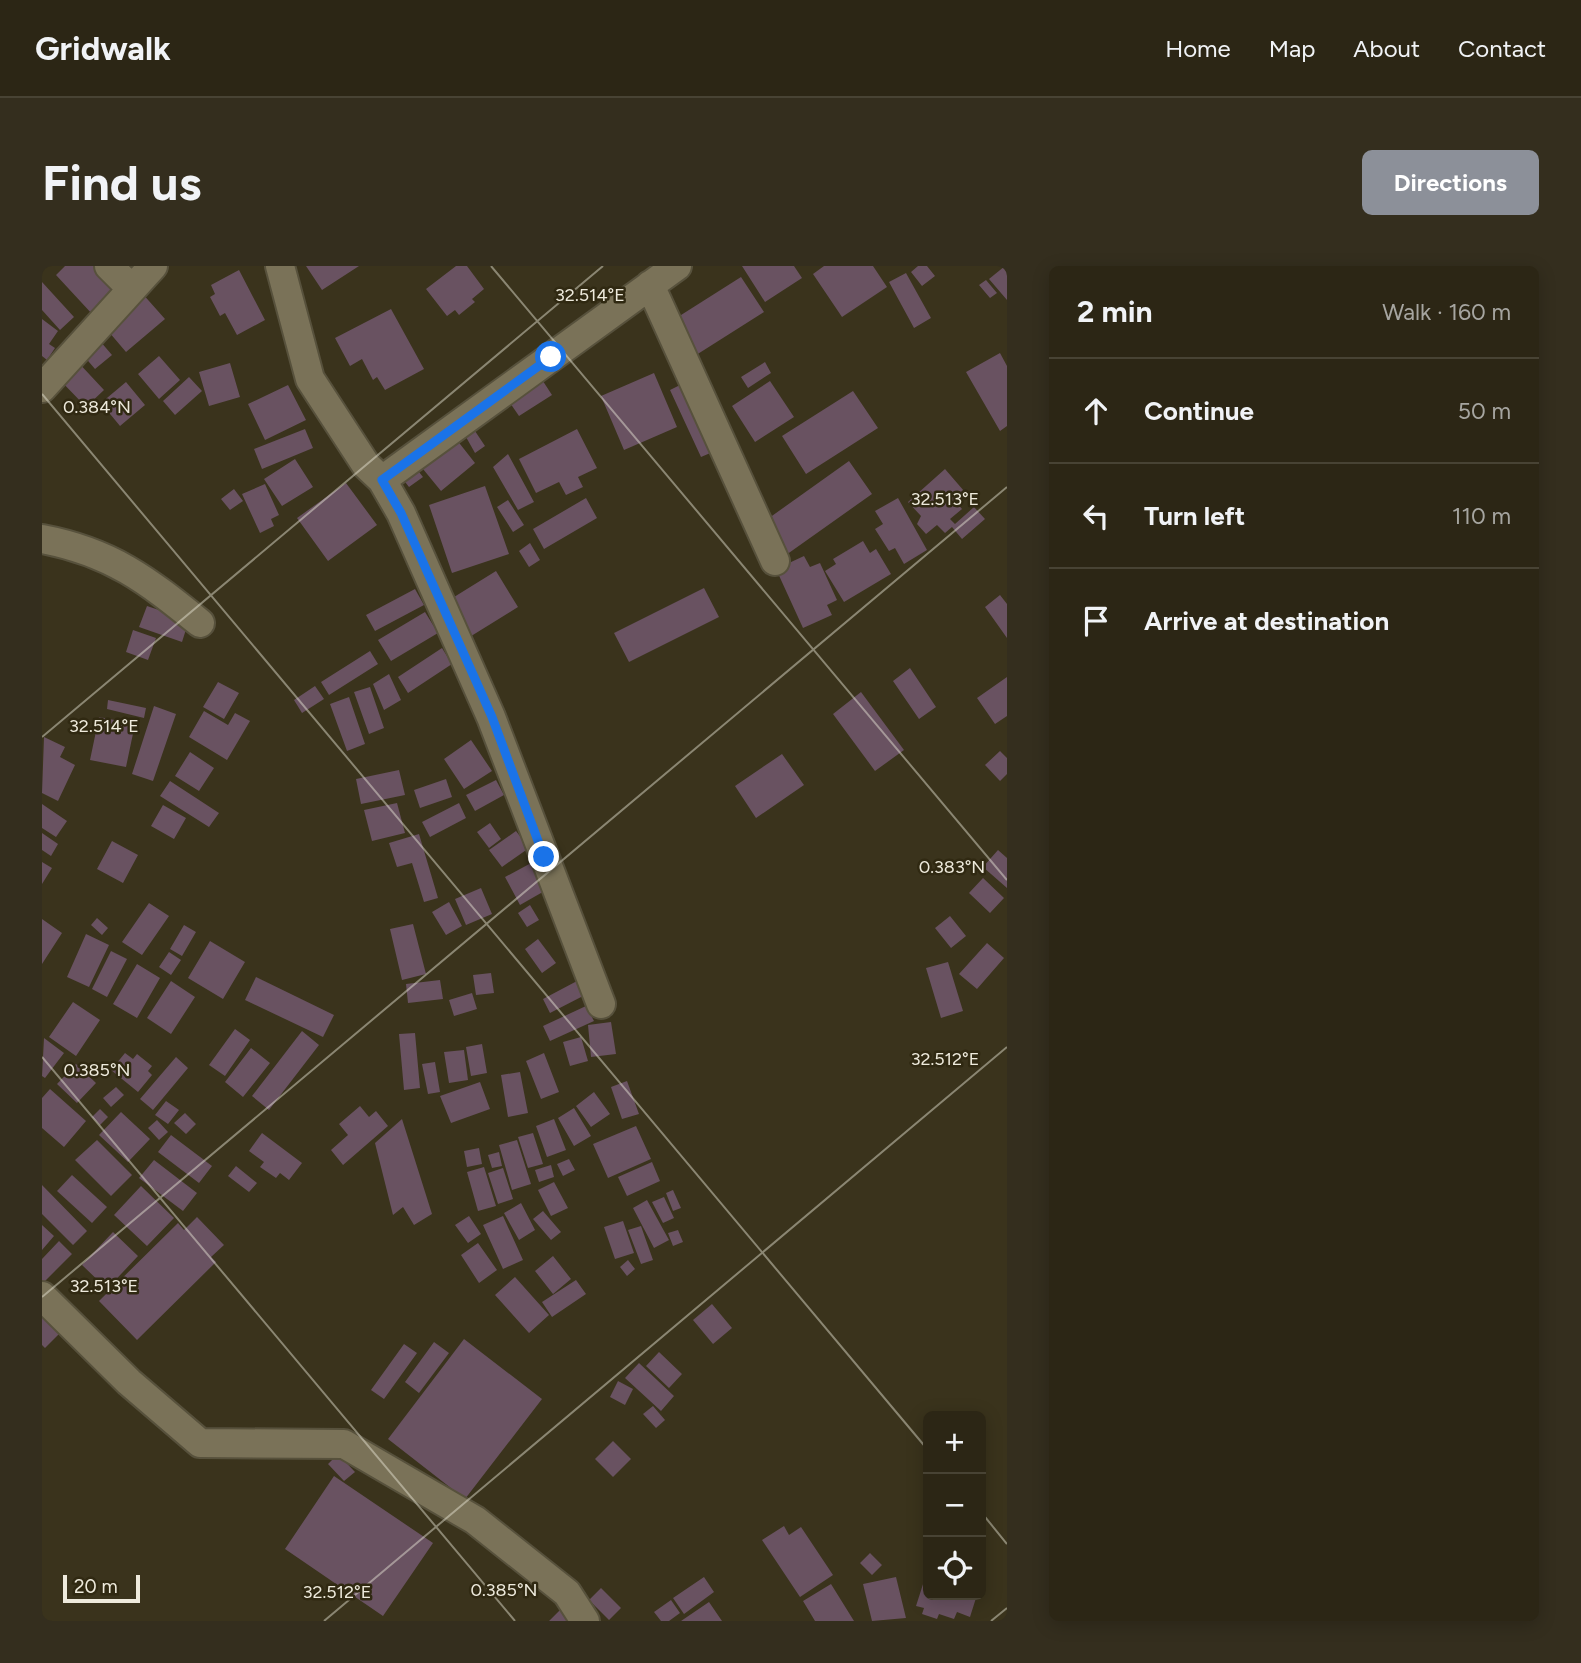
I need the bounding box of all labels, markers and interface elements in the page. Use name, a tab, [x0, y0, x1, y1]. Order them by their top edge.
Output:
text: Gridwalk	[35, 29, 171, 68]
text: Home	[1165, 34, 1231, 63]
text: Map	[1269, 34, 1315, 63]
text: About	[1353, 34, 1420, 63]
text: Contact	[1458, 34, 1546, 63]
button: Directions	[1362, 150, 1539, 215]
text: Find us	[42, 153, 201, 212]
text: 32.514°E	[555, 284, 625, 306]
text: 2 min	[1077, 293, 1153, 330]
text: Walk · 160 m	[1382, 298, 1511, 326]
route start	[535, 341, 566, 372]
icon: ahead	[1077, 392, 1115, 430]
text: Continue	[1144, 395, 1254, 427]
text: 0.384°N	[63, 396, 131, 418]
text: 50 m	[1458, 397, 1511, 425]
text: 32.513°E	[911, 488, 979, 510]
icon: left	[1077, 497, 1115, 535]
text: Turn left	[1144, 500, 1245, 532]
text: 110 m	[1452, 502, 1511, 530]
icon: arrive	[1077, 602, 1115, 640]
text: Arrive at destination	[1144, 605, 1389, 637]
text: 32.514°E	[69, 715, 139, 737]
route end	[528, 841, 559, 872]
text: 0.383°N	[919, 856, 985, 878]
text: 32.512°E	[911, 1048, 979, 1070]
text: 0.385°N	[63, 1059, 131, 1081]
text: 32.513°E	[70, 1275, 138, 1297]
map controls	[923, 1411, 986, 1600]
button: +	[923, 1411, 986, 1474]
button: −	[923, 1474, 986, 1537]
button: locate	[923, 1537, 986, 1600]
scale bar	[63, 1572, 140, 1604]
text: 20 m	[74, 1575, 118, 1598]
text: 0.385°N	[470, 1579, 538, 1601]
text: 32.512°E	[303, 1581, 371, 1603]

